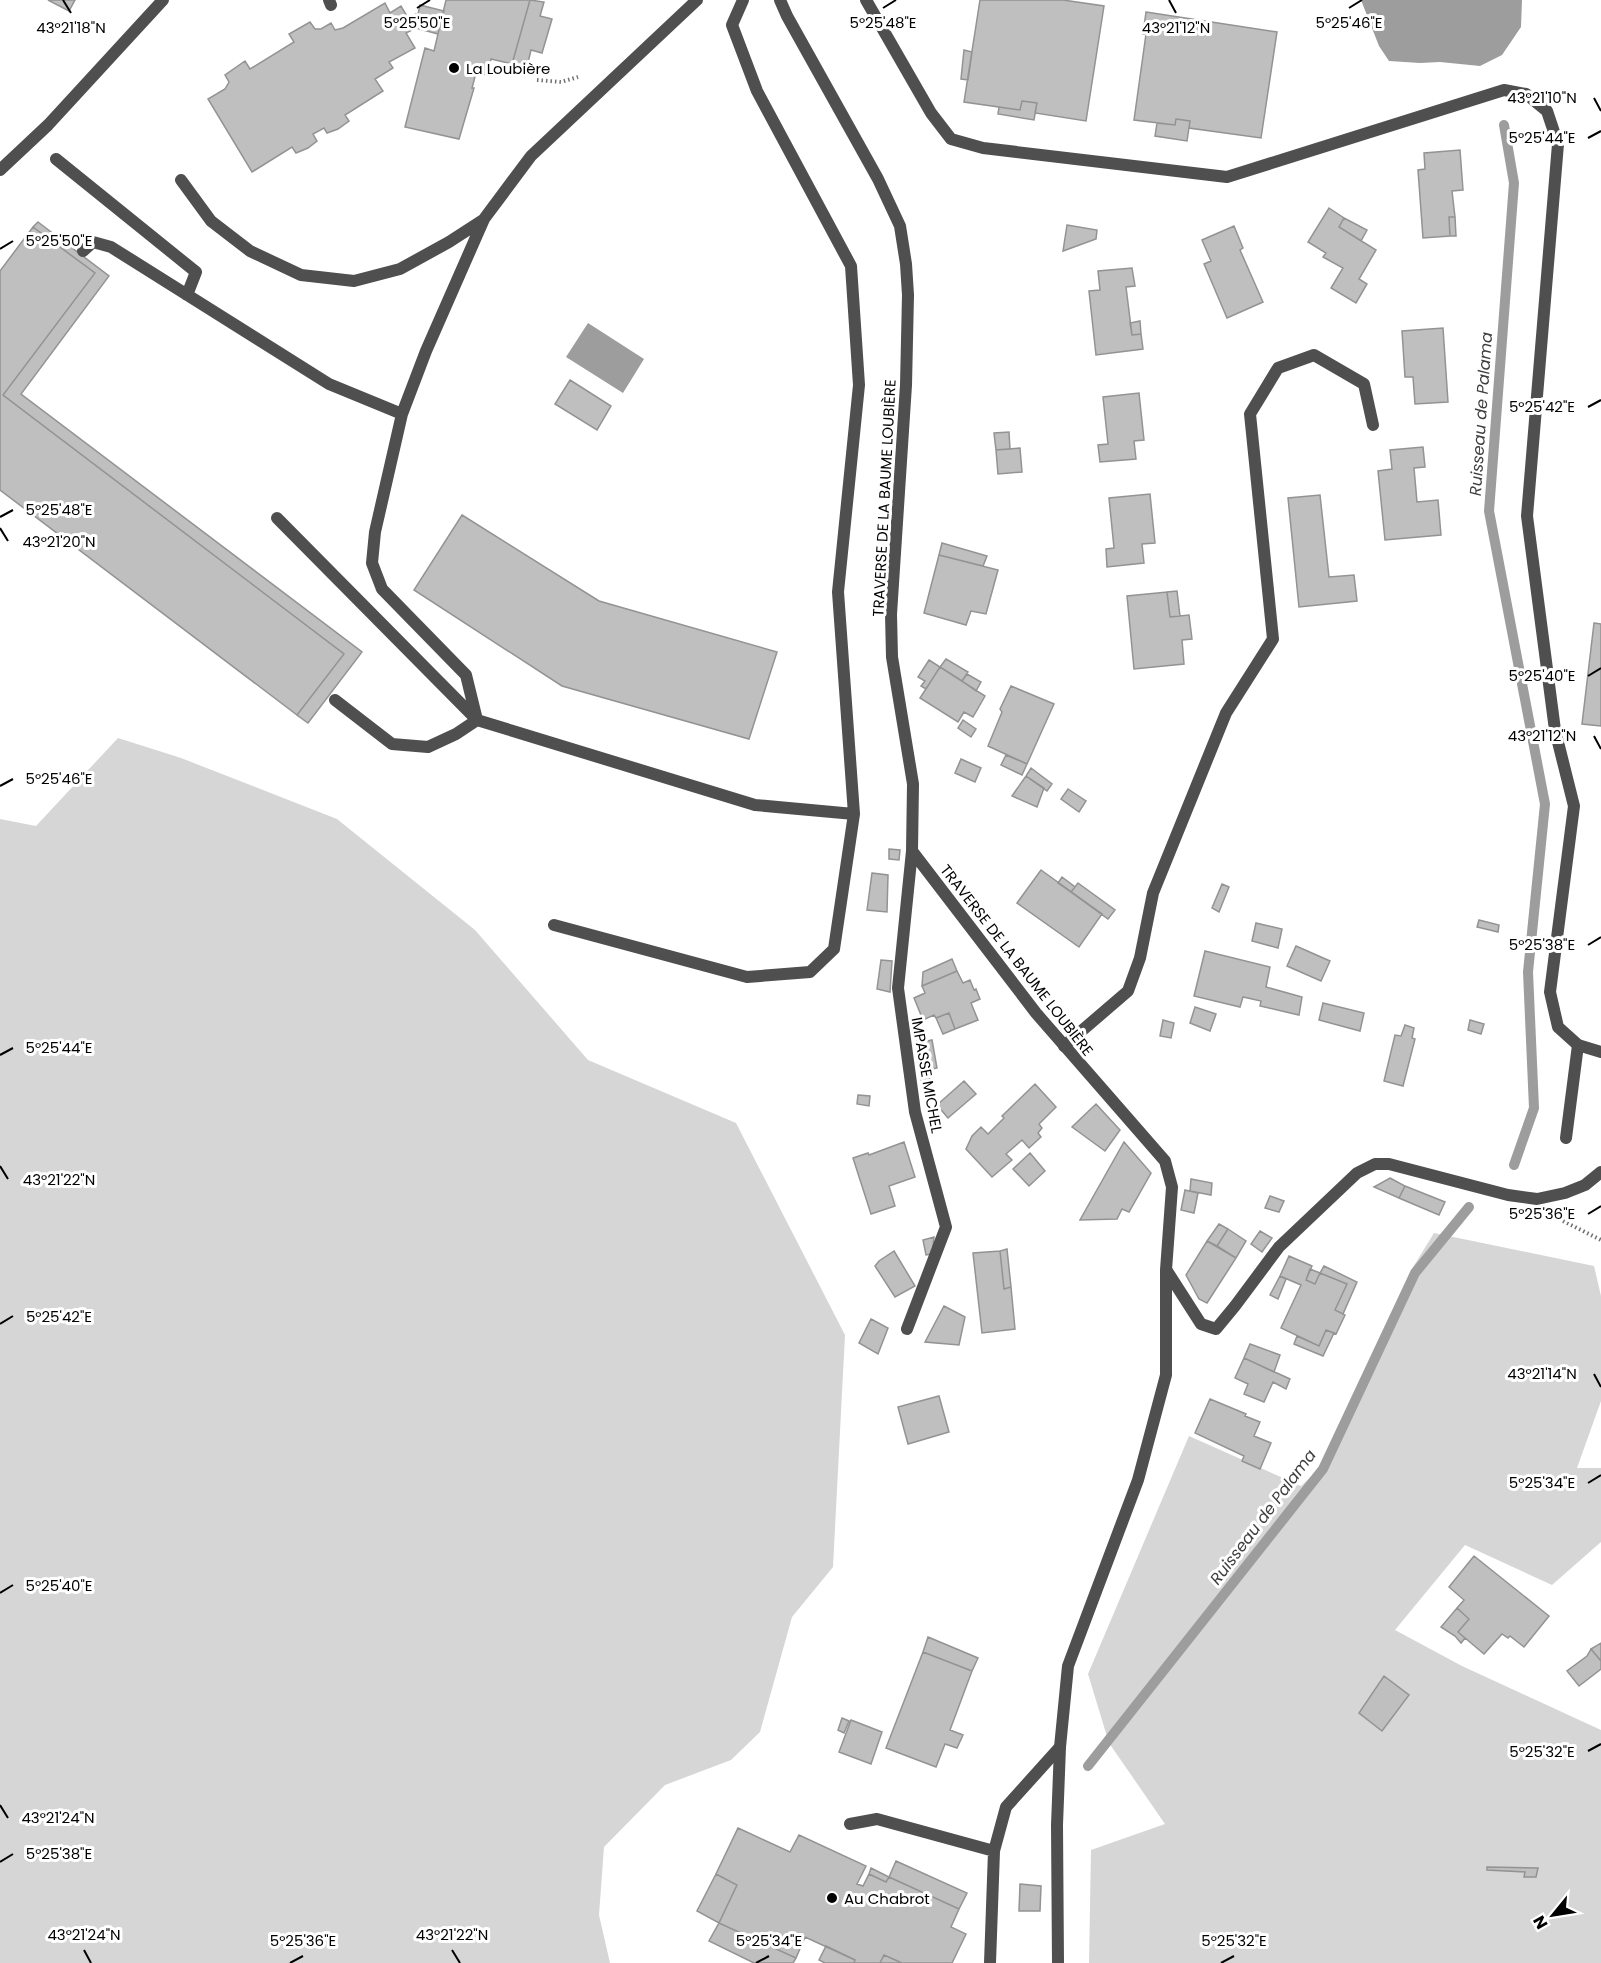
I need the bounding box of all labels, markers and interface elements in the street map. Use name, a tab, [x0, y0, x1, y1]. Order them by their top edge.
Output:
text: 5°25'50"E	[384, 12, 450, 33]
text: 5°25'48"E	[850, 12, 916, 33]
text: 5°25'46"E	[1315, 12, 1383, 33]
text: 43°21'18"N	[36, 17, 106, 38]
text: 43°21'12"N	[1142, 17, 1210, 38]
place label: La Loubière	[466, 58, 550, 79]
marker: La Loubière	[447, 61, 461, 75]
text: 43°21'10"N	[1507, 87, 1577, 108]
text: 5°25'44"E	[1509, 127, 1575, 148]
text: 5°25'50"E	[26, 230, 92, 251]
water label: Ruisseau de Palama	[1464, 331, 1498, 497]
street label: TRAVERSE DE LA BAUME LOUBIÈRE	[867, 379, 901, 617]
text: 5°25'42"E	[1509, 396, 1575, 417]
text: 5°25'48"E	[26, 499, 92, 520]
text: 43°21'20"N	[22, 531, 96, 552]
text: 5°25'40"E	[1509, 665, 1575, 686]
text: 43°21'12"N	[1508, 725, 1576, 746]
text: 5°25'46"E	[25, 768, 93, 789]
street label: TRAVERSE DE LA BAUME LOUBIÈRE	[936, 860, 1098, 1060]
text: 5°25'38"E	[1509, 934, 1575, 955]
street label: IMPASSE MICHEL	[906, 1015, 948, 1135]
text: 5°25'44"E	[26, 1037, 92, 1058]
text: 43°21'22"N	[23, 1169, 95, 1190]
text: 5°25'36"E	[1509, 1203, 1575, 1224]
text: 5°25'42"E	[26, 1306, 92, 1327]
text: 43°21'14"N	[1507, 1363, 1577, 1384]
water label: Ruisseau de Palama	[1204, 1444, 1322, 1589]
text: 5°25'34"E	[1509, 1472, 1575, 1493]
text: 5°25'40"E	[26, 1575, 92, 1596]
text: 5°25'32"E	[1509, 1741, 1575, 1762]
text: 43°21'24"N	[21, 1807, 95, 1828]
text: 5°25'38"E	[26, 1843, 92, 1864]
north arrow	[1523, 1885, 1583, 1945]
place label: Au Chabrot	[844, 1888, 930, 1909]
marker: Au Chabrot	[825, 1891, 839, 1905]
text: N	[1527, 1911, 1553, 1933]
text: 43°21'24"N	[47, 1924, 121, 1945]
text: 43°21'22"N	[416, 1924, 488, 1945]
text: 5°25'36"E	[270, 1930, 336, 1951]
text: 5°25'34"E	[736, 1930, 802, 1951]
text: 5°25'32"E	[1201, 1930, 1267, 1951]

